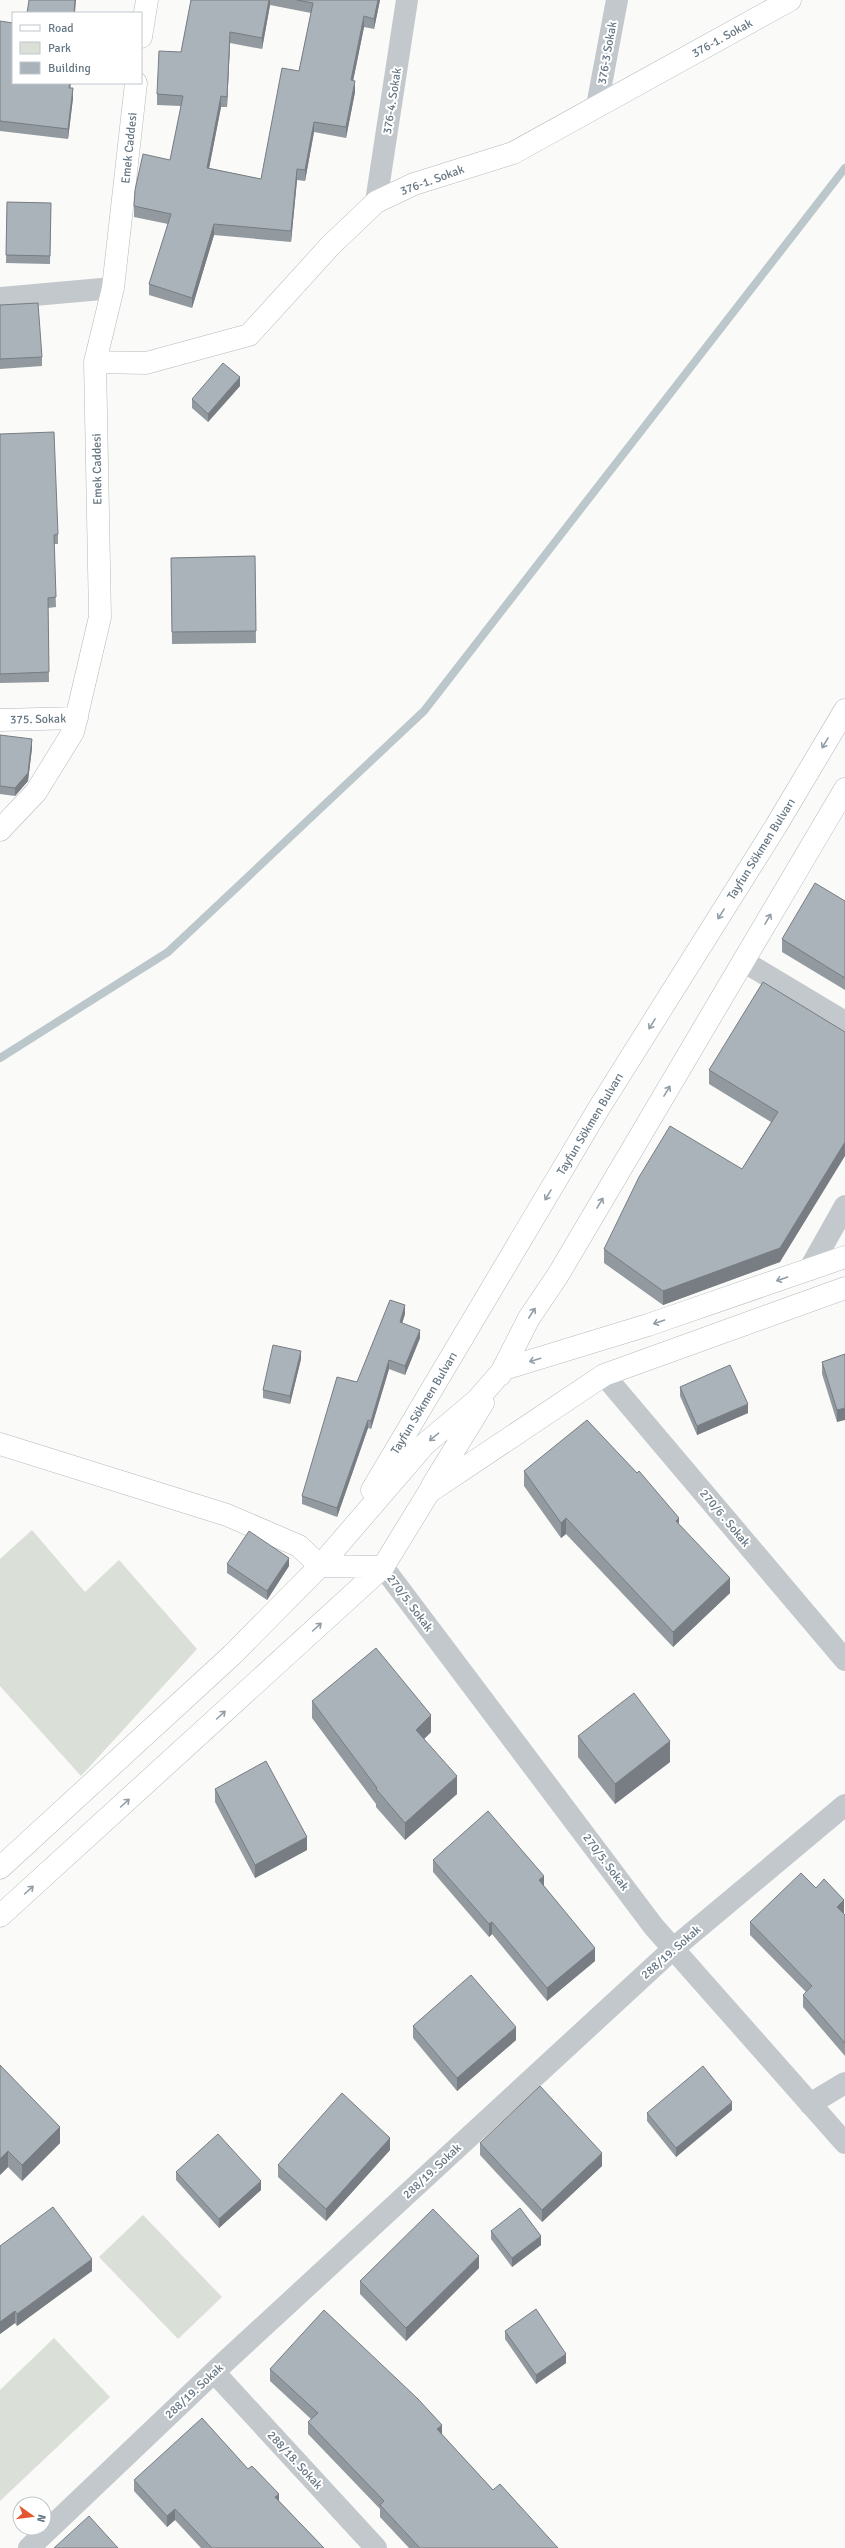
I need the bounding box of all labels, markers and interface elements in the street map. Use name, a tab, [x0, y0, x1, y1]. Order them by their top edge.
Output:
legend	[12, 12, 142, 84]
street label: 376-1. Sokak	[689, 16, 755, 61]
street label: 376-3 Sokak	[595, 20, 620, 86]
text: Road	[48, 21, 74, 36]
text: Park	[48, 41, 71, 56]
text: Building	[48, 61, 91, 76]
street label: 376-4. Sokak	[380, 67, 405, 135]
street label: Emek Caddesi	[118, 112, 141, 184]
street label: 376-1. Sokak	[398, 162, 466, 199]
street label: Emek Caddesi	[89, 433, 106, 505]
street label: 375. Sokak	[10, 712, 66, 727]
one-way arrow	[821, 737, 829, 749]
street label: Tayfun Sökmen Bulvarı	[724, 796, 799, 903]
one-way arrow	[717, 908, 725, 919]
one-way arrow	[765, 913, 773, 925]
one-way arrow	[648, 1018, 656, 1029]
street label: Tayfun Sökmen Bulvarı	[554, 1070, 627, 1178]
one-way arrow	[663, 1085, 671, 1097]
one-way arrow	[543, 1189, 551, 1201]
one-way arrow	[597, 1197, 605, 1209]
one-way arrow	[775, 1276, 788, 1283]
one-way arrow	[528, 1308, 537, 1319]
one-way arrow	[653, 1318, 665, 1326]
street label: Tayfun Sökmen Bulvarı	[388, 1349, 461, 1457]
one-way arrow	[528, 1357, 541, 1364]
one-way arrow	[428, 1432, 439, 1441]
street label: 270/6 . Sokak	[696, 1487, 753, 1550]
street label: 270/5. Sokak	[383, 1572, 436, 1635]
one-way arrow	[312, 1622, 322, 1632]
one-way arrow	[216, 1710, 226, 1720]
one-way arrow	[120, 1798, 130, 1807]
street label: 270/5. Sokak	[579, 1831, 632, 1894]
one-way arrow	[24, 1885, 34, 1895]
street label: 288/19. Sokak	[638, 1922, 704, 1982]
street label: 288/19. Sokak	[400, 2141, 465, 2202]
street label: 288/19. Sokak	[162, 2361, 227, 2422]
street label: 288/18. Sokak	[264, 2428, 325, 2493]
north arrow	[12, 2496, 52, 2536]
text: N	[34, 2513, 48, 2524]

